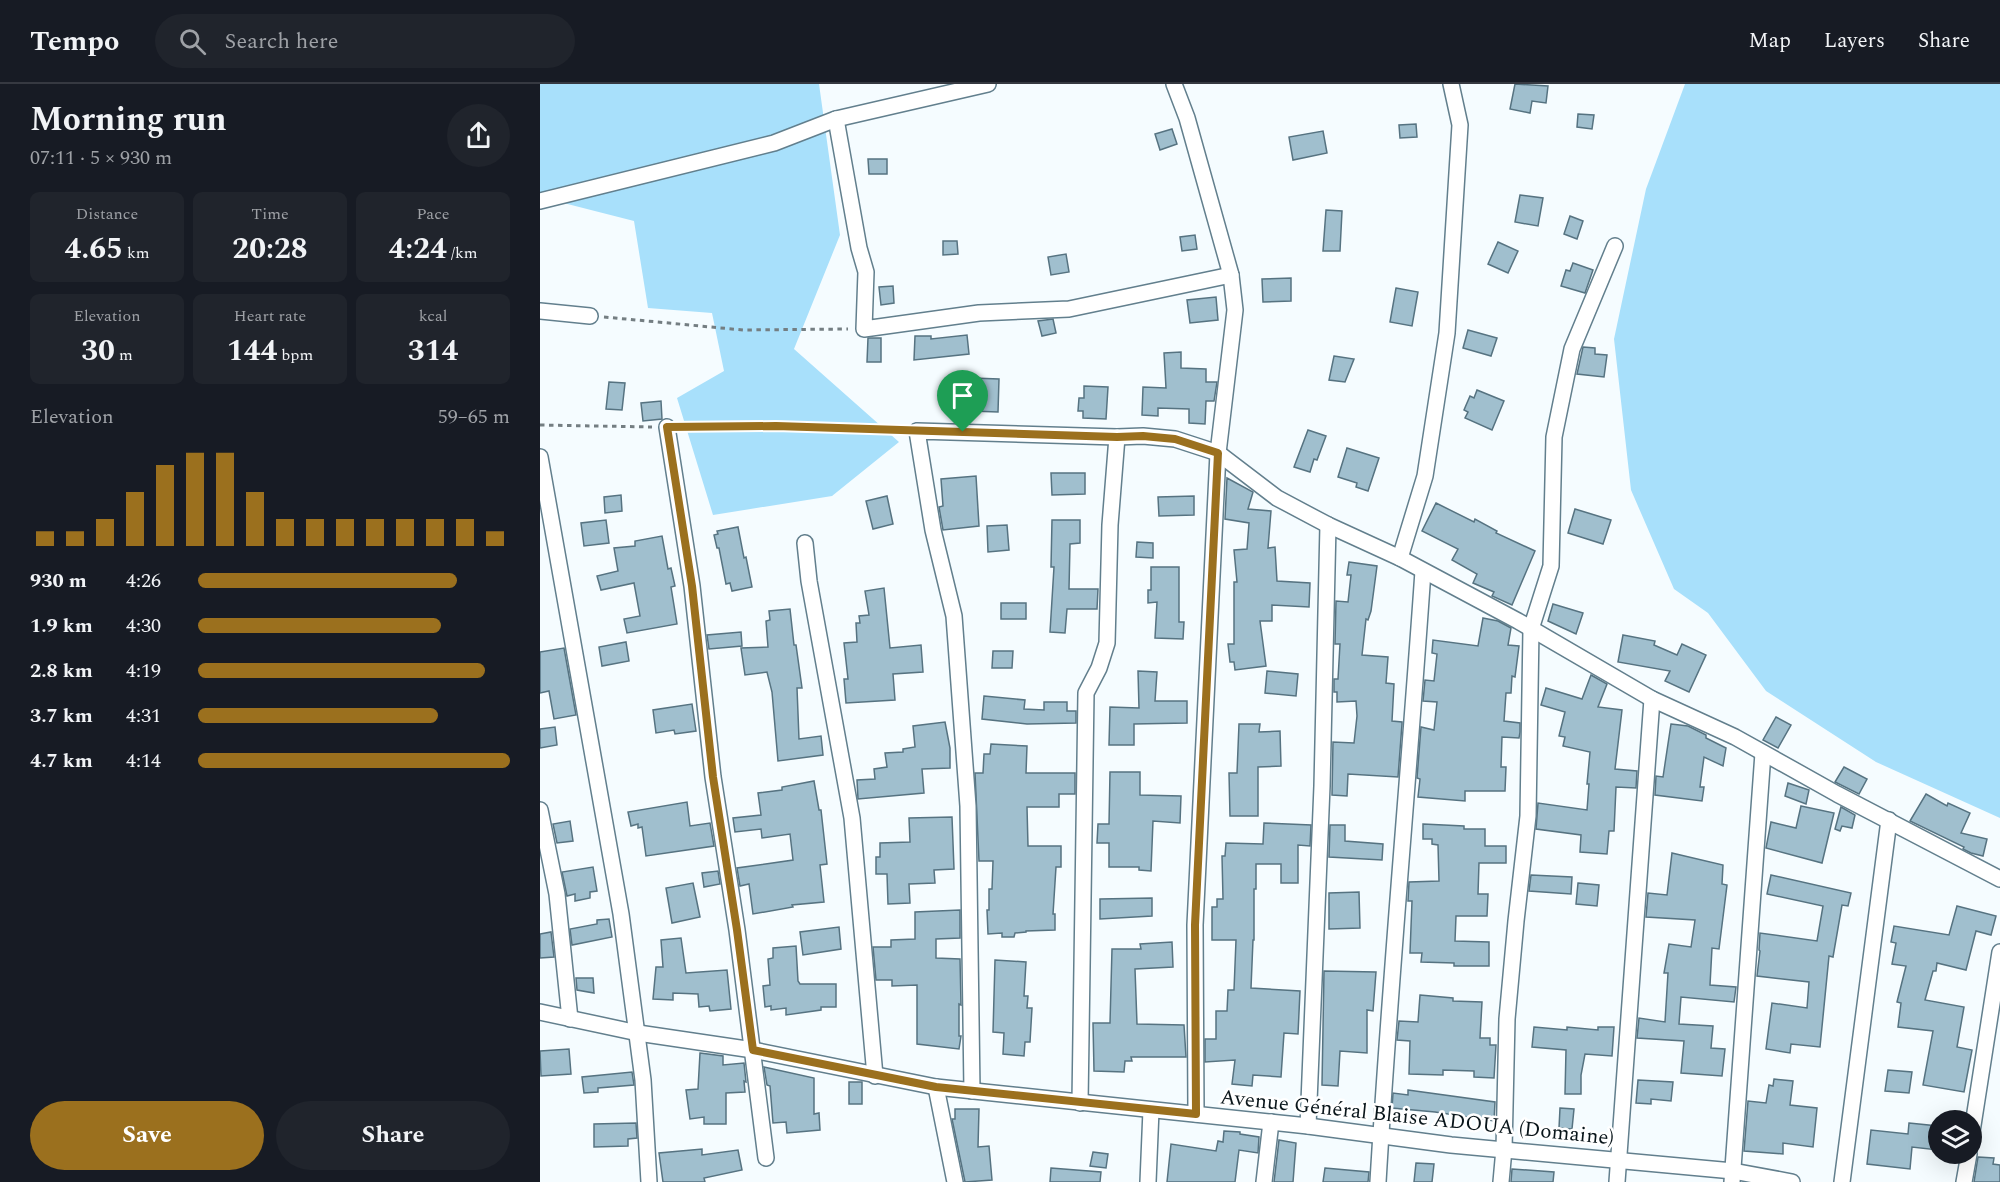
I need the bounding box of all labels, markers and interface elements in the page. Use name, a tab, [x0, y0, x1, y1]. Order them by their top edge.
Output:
search box	[155, 14, 575, 68]
text: Tempo	[30, 20, 119, 63]
icon: search	[176, 25, 209, 58]
text: Search here	[224, 25, 338, 58]
text: Map	[1749, 25, 1791, 57]
text: Layers	[1824, 25, 1885, 57]
text: Share	[1918, 25, 1970, 57]
text: Morning run	[30, 95, 227, 145]
button: share	[447, 104, 510, 167]
text: 07:11 · 5 × 930 m	[30, 143, 172, 173]
text: Distance	[76, 202, 138, 226]
text: Time	[251, 202, 289, 226]
text: Pace	[416, 202, 450, 226]
text: 4.65	[64, 226, 123, 272]
text: 20:28	[232, 226, 308, 272]
text: 4:24	[388, 226, 447, 272]
text: km	[123, 241, 150, 265]
text: /km	[447, 241, 478, 265]
text: Elevation	[73, 304, 141, 328]
text: Heart rate	[234, 304, 306, 328]
text: kcal	[419, 304, 447, 328]
text: 30	[81, 328, 115, 374]
text: 144	[227, 328, 277, 374]
text: 314	[408, 328, 458, 374]
text: m	[115, 343, 133, 367]
text: bpm	[277, 343, 313, 367]
pin	[937, 370, 988, 432]
icon: arrive	[946, 379, 979, 412]
text: Elevation	[30, 402, 114, 432]
text: 59–65 m	[438, 402, 510, 432]
text: 930 m	[30, 566, 87, 596]
text: 4:26	[126, 566, 161, 596]
text: 1.9 km	[30, 611, 93, 641]
text: 4:30	[126, 611, 161, 641]
text: 2.8 km	[30, 656, 93, 686]
text: 4:19	[126, 656, 161, 686]
text: 3.7 km	[30, 701, 93, 731]
text: 4:31	[126, 701, 161, 731]
text: 4.7 km	[30, 746, 93, 776]
text: 4:14	[126, 746, 161, 776]
street label: Avenue Général Blaise ADOUA (Domaine)	[1218, 1081, 1615, 1155]
button: Save	[30, 1101, 264, 1170]
button: Share	[276, 1101, 510, 1170]
map controls	[1928, 1110, 1982, 1164]
button: layers	[1928, 1110, 1982, 1164]

